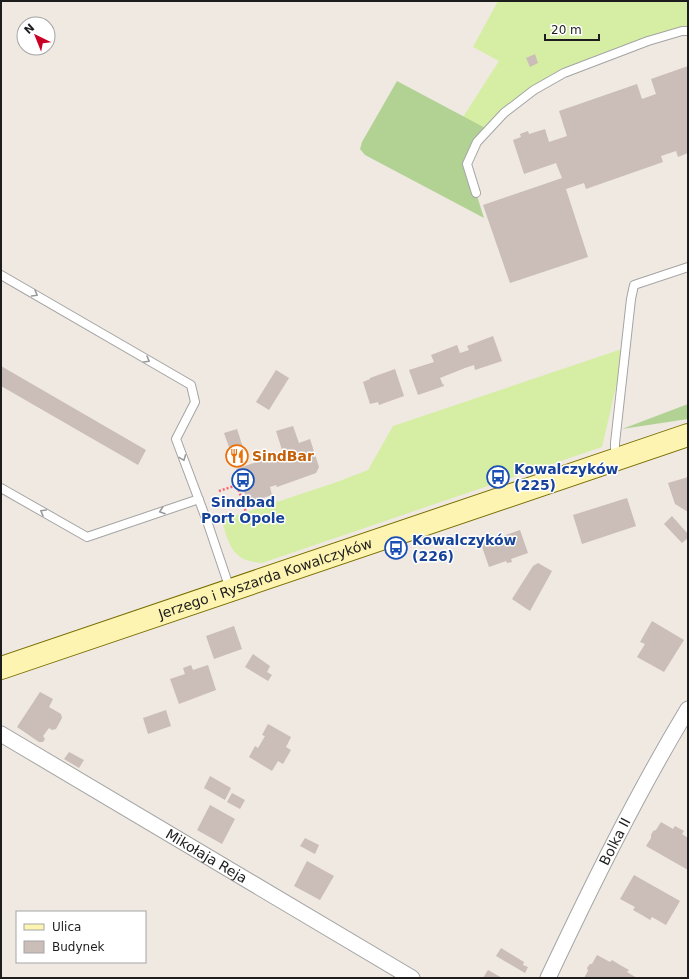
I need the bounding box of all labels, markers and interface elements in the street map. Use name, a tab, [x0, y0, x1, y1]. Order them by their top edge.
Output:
north arrow	[16, 16, 56, 56]
scale bar	[545, 16, 599, 42]
text: N	[22, 21, 37, 37]
text: 20 m	[551, 23, 582, 37]
one-way arrow	[31, 290, 38, 297]
one-way arrow	[143, 355, 150, 362]
restaurant icon: SindBar	[224, 443, 250, 469]
place label: SindBar	[252, 448, 314, 464]
one-way arrow	[179, 454, 187, 461]
place label: Kowalczyków (225)	[514, 461, 619, 493]
bus stop icon: Kowalczyków (225)	[485, 464, 511, 490]
bus stop icon: Sindbad Port Opole	[230, 467, 256, 493]
place label: Sindbad Port Opole	[201, 494, 285, 526]
one-way arrow	[159, 507, 166, 515]
one-way arrow	[40, 510, 47, 517]
place label: Kowalczyków (226)	[412, 532, 517, 564]
street label: Jerzego i Ryszarda Kowalczyków	[155, 535, 374, 622]
bus stop icon: Kowalczyków (226)	[383, 535, 409, 561]
street label: Bolka II	[596, 815, 634, 868]
street label: Mikołaja Reja	[163, 826, 250, 886]
legend	[16, 911, 146, 963]
text: Ulica	[52, 920, 81, 934]
text: Budynek	[52, 940, 105, 954]

